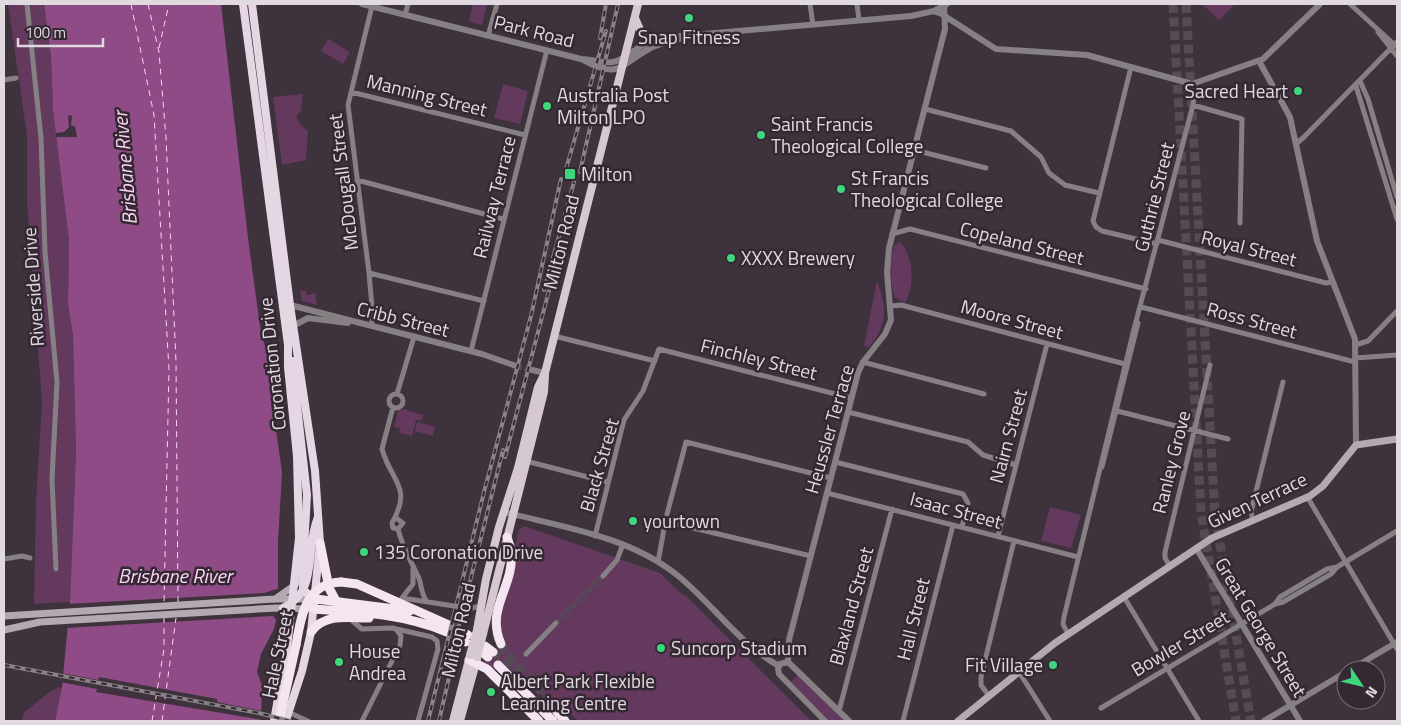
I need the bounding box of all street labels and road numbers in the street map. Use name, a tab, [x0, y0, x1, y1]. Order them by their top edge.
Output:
street label: Park Road	[491, 7, 577, 54]
street label: Manning Street	[364, 66, 491, 124]
street label: McDougall Street	[320, 112, 365, 252]
street label: Railway Terrace	[464, 133, 523, 261]
street label: Guthrie Street	[1126, 139, 1181, 255]
street label: Milton Road	[535, 191, 586, 292]
street label: Copeland Street	[957, 213, 1088, 272]
street label: Royal Street	[1198, 222, 1300, 273]
street label: Riverside Drive	[14, 226, 51, 348]
street label: Moore Street	[958, 291, 1067, 346]
street label: Cribb Street	[354, 293, 453, 344]
street label: Ross Street	[1204, 294, 1301, 346]
street label: Coronation Drive	[250, 296, 293, 432]
street label: Finchley Street	[698, 330, 821, 387]
street label: Heussler Terrace	[796, 361, 861, 497]
street label: Nairn Street	[981, 385, 1034, 486]
street label: Ranley Grove	[1144, 407, 1197, 516]
street label: Black Street	[571, 414, 626, 515]
street label: Given Terrace	[1202, 464, 1311, 535]
street label: Isaac Street	[907, 483, 1006, 536]
street label: Blaxland Street	[821, 543, 880, 668]
street label: Great George Street	[1208, 551, 1315, 702]
street label: Hall Street	[888, 574, 937, 663]
street label: Milton Road	[433, 579, 483, 680]
street label: Bowler Street	[1125, 602, 1235, 683]
street label: Hale Street	[253, 607, 300, 701]

